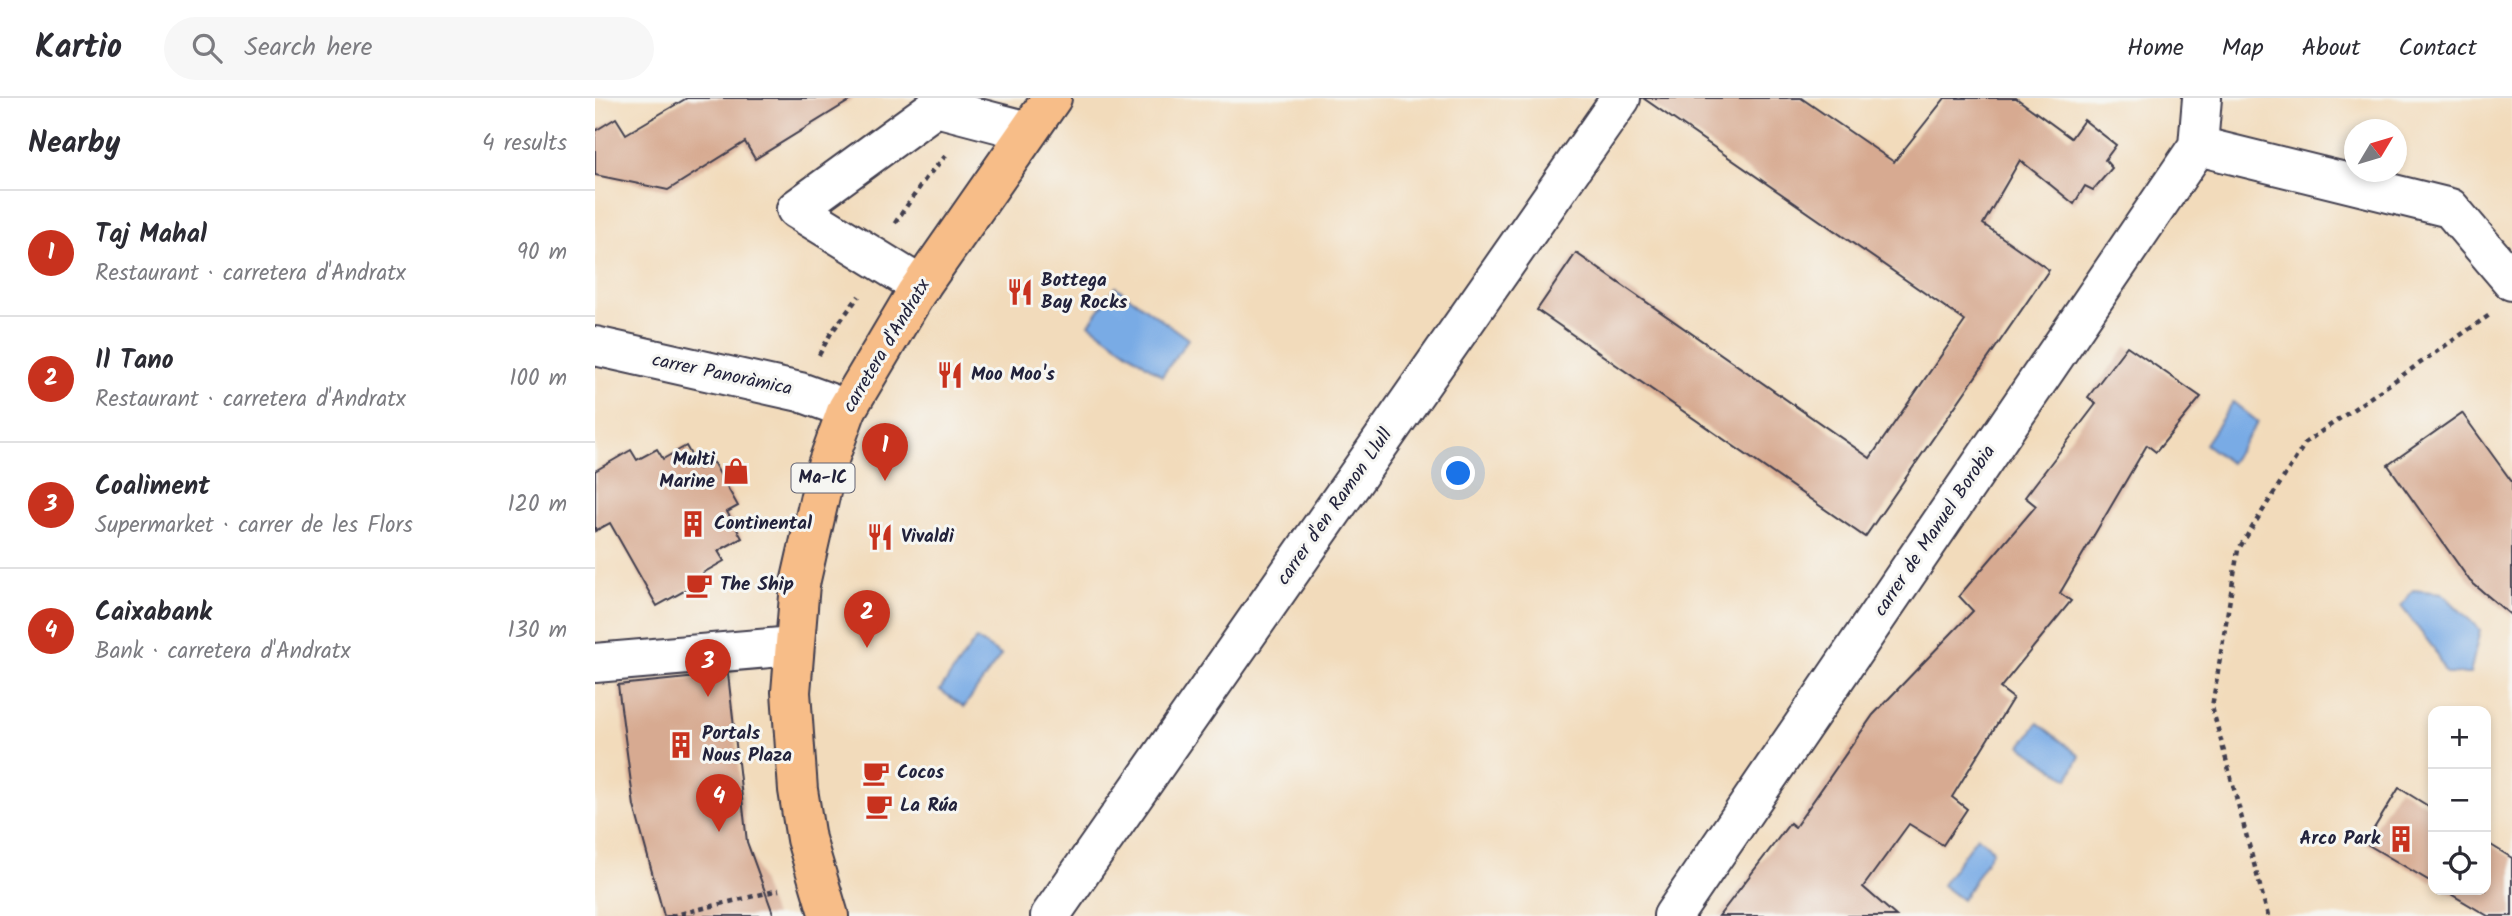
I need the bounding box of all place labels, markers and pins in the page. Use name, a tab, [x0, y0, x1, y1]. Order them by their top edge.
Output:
place label: Bottega Bay Rocks	[1041, 266, 1127, 318]
restaurant icon: Bottega Bay Rocks	[1005, 277, 1035, 307]
restaurant icon: Moo Moo's	[935, 360, 965, 390]
place label: Moo Moo's	[971, 360, 1055, 390]
pin: 1	[862, 423, 908, 481]
place label: Multi Marine	[659, 445, 716, 497]
shop icon: Multi Marine	[721, 456, 751, 486]
building icon: Continental	[678, 509, 708, 539]
place label: Continental	[714, 509, 813, 539]
restaurant icon: Vivaldi	[865, 522, 895, 552]
place label: Vivaldi	[901, 522, 955, 552]
cafe icon: The Ship	[684, 570, 714, 600]
place label: The Ship	[720, 570, 794, 600]
pin: 2	[844, 590, 890, 648]
pin: 3	[685, 639, 731, 697]
place label: Portals Nous Plaza	[702, 719, 792, 771]
building icon: Portals Nous Plaza	[666, 730, 696, 760]
cafe icon: Cocos	[861, 758, 891, 788]
place label: Cocos	[897, 758, 944, 788]
pin: 4	[696, 774, 742, 832]
cafe icon: La Rúa	[864, 791, 894, 821]
place label: La Rúa	[900, 791, 958, 821]
place label: Arco Park	[2300, 824, 2381, 854]
building icon: Arco Park	[2386, 824, 2416, 854]

